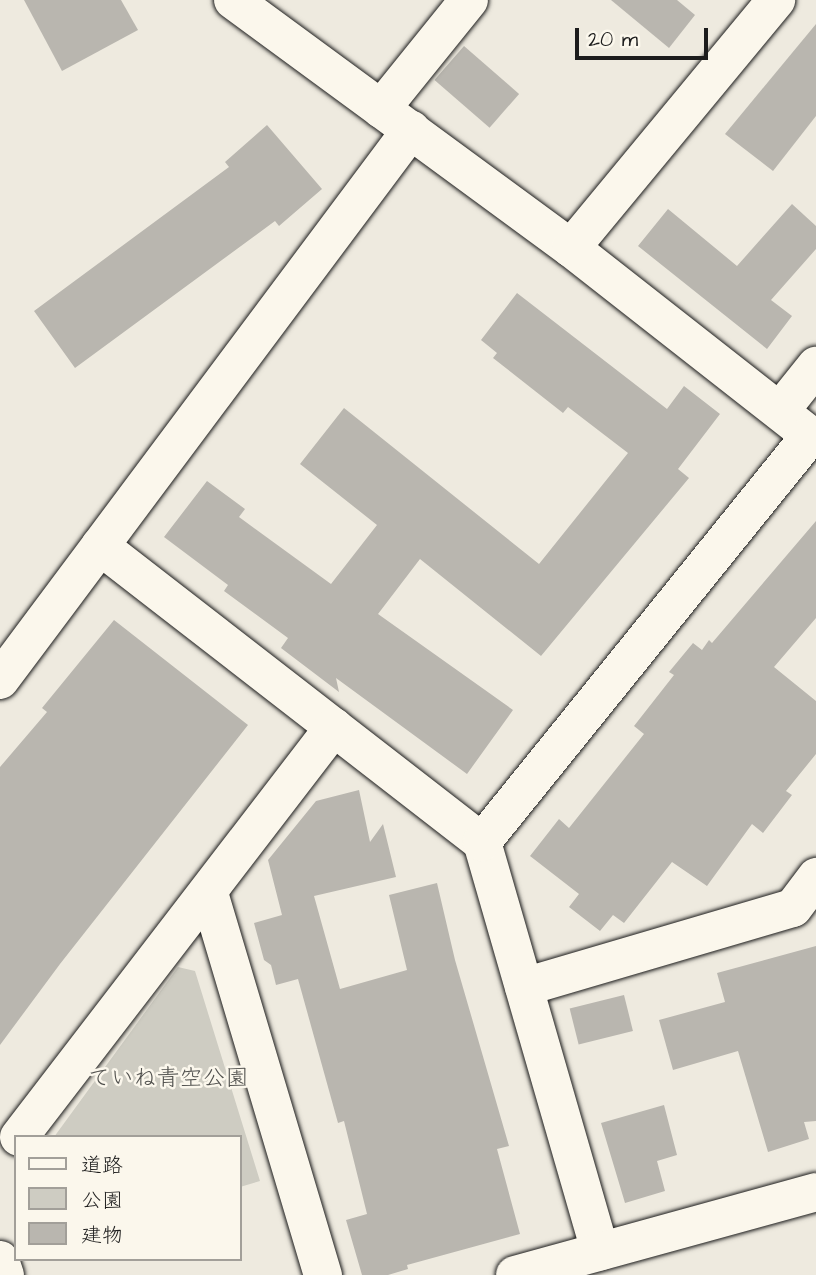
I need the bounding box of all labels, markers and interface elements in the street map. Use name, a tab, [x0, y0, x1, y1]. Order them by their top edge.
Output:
scale bar	[578, 14, 711, 58]
text: 20 m	[588, 25, 638, 54]
park label: ていね青空公園	[88, 1064, 248, 1092]
legend	[14, 1135, 242, 1261]
text: 道路	[81, 1151, 123, 1180]
text: 公園	[81, 1186, 123, 1215]
text: 建物	[81, 1221, 123, 1250]

